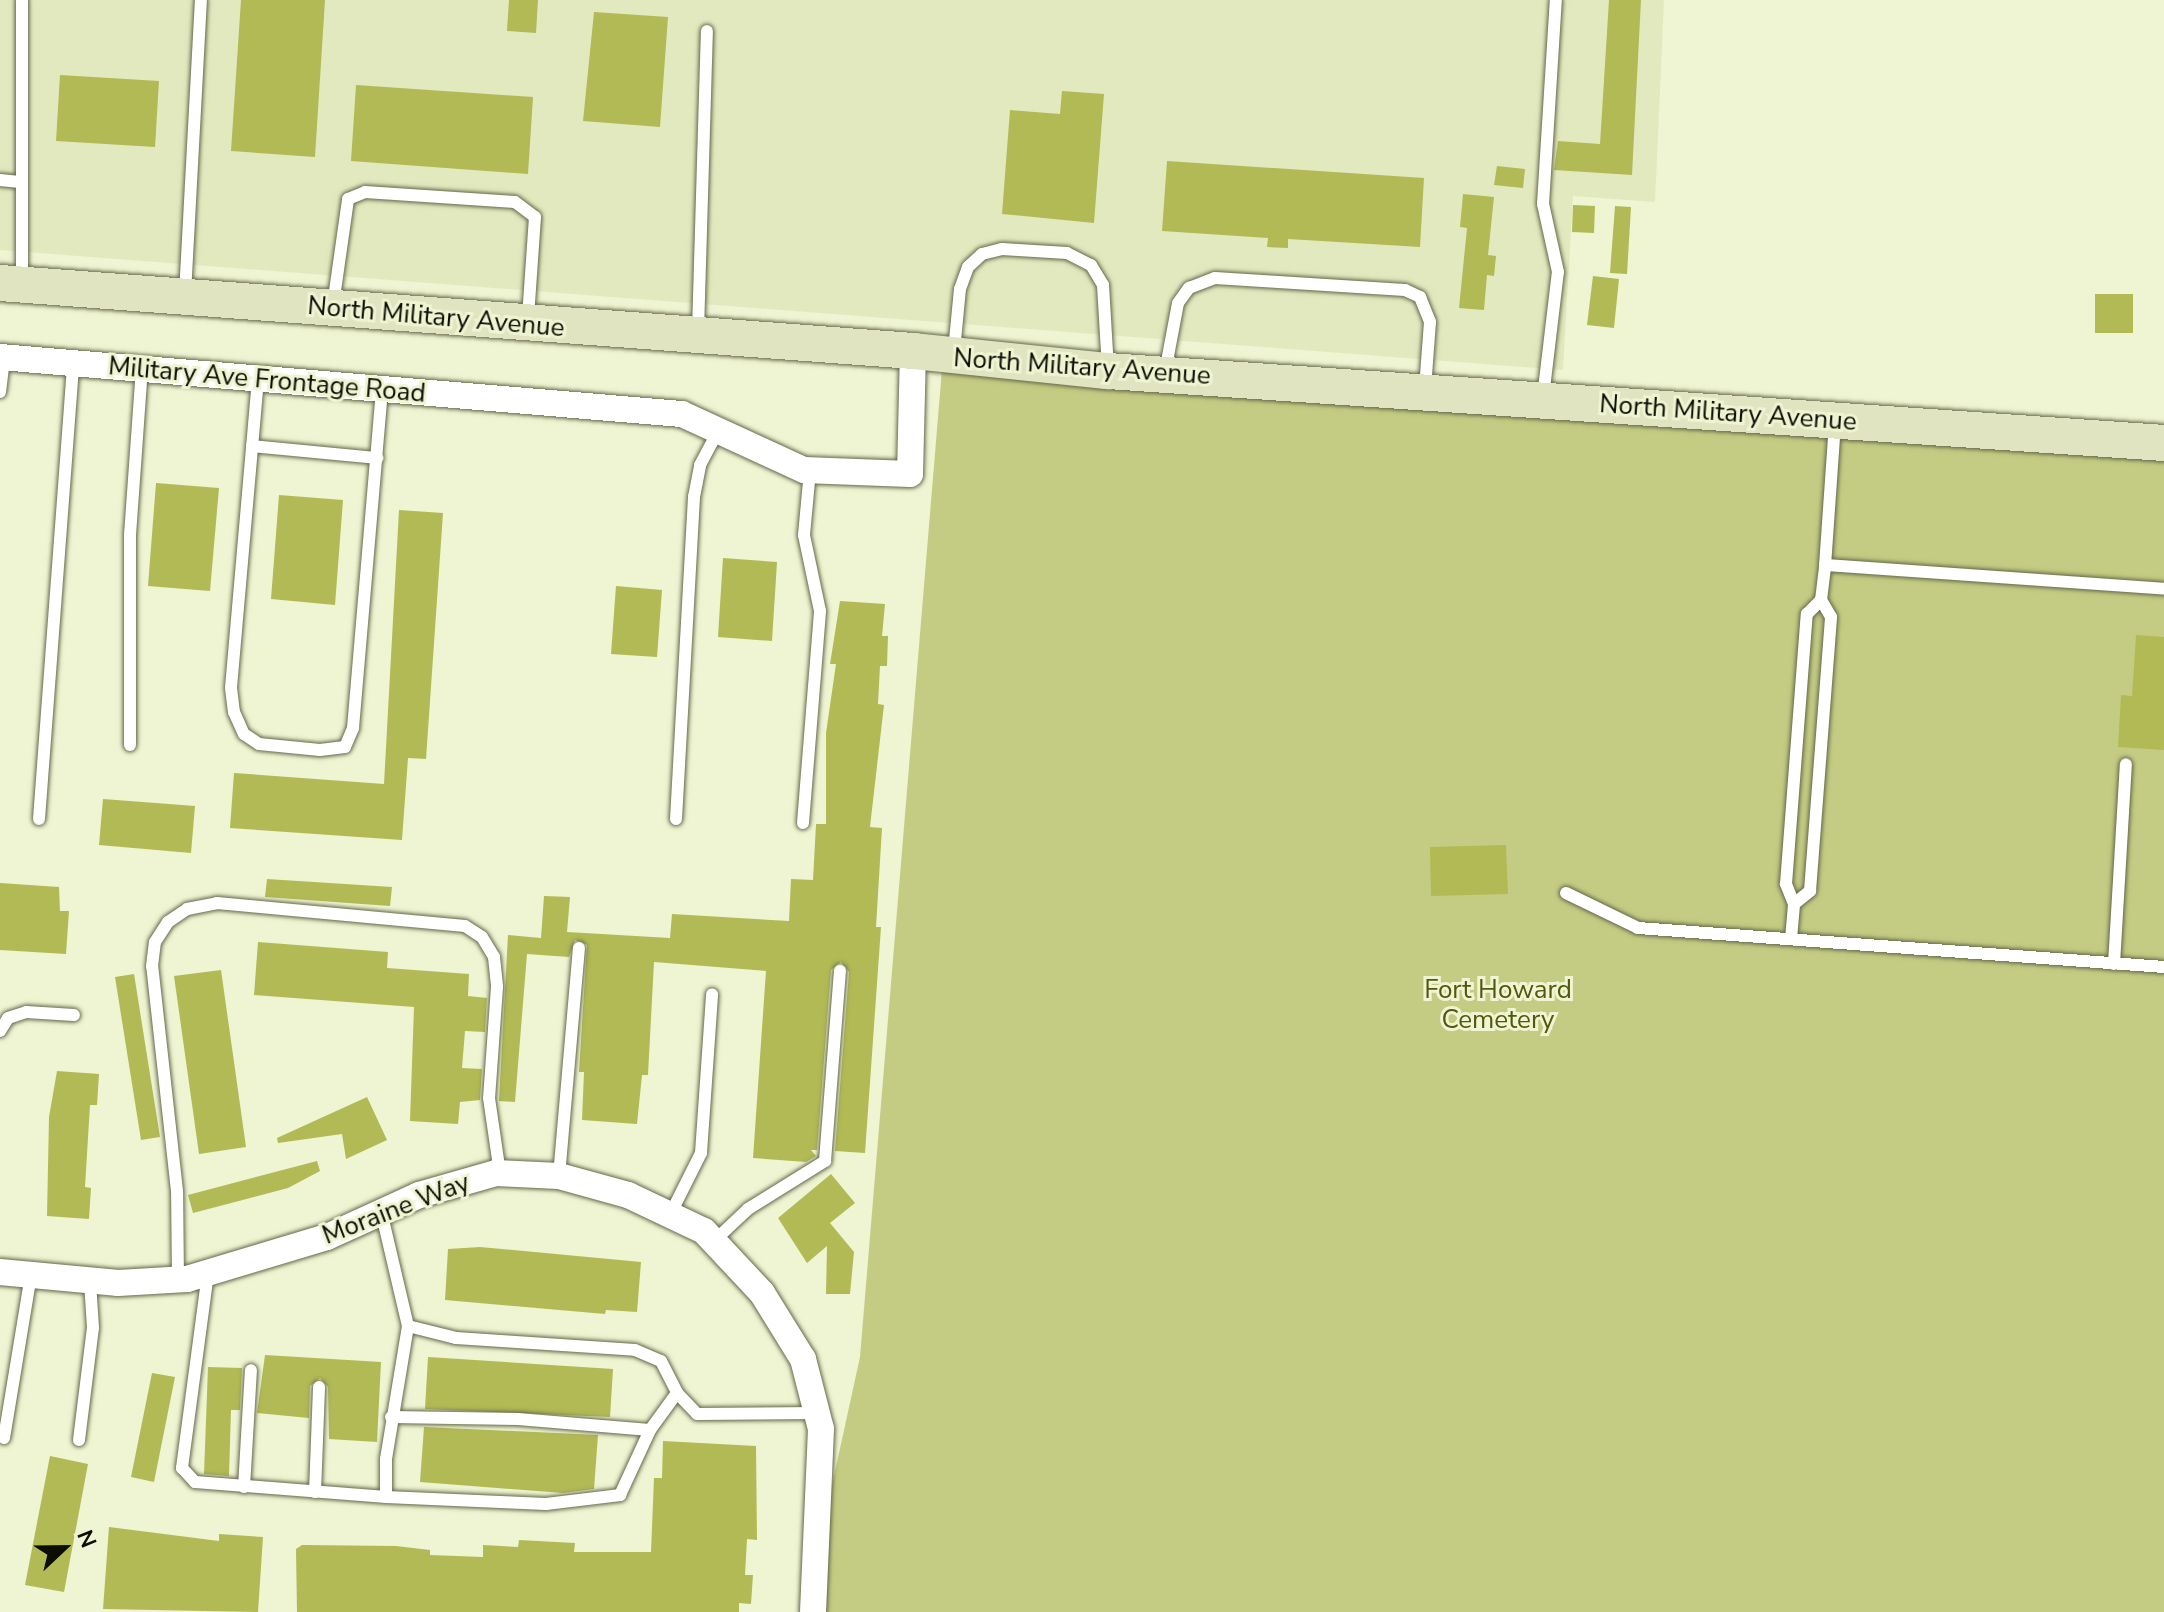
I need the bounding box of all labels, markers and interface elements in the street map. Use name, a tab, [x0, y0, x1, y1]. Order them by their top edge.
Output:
street label: North Military Avenue	[306, 290, 566, 344]
street label: North Military Avenue	[952, 342, 1212, 392]
street label: Military Ave Frontage Road	[107, 351, 427, 409]
street label: North Military Avenue	[1598, 388, 1858, 438]
park label: Fort Howard Cemetery	[1424, 974, 1572, 1036]
street label: Moraine Way	[318, 1167, 474, 1251]
north arrow	[24, 1508, 104, 1588]
text: N	[69, 1526, 103, 1552]

